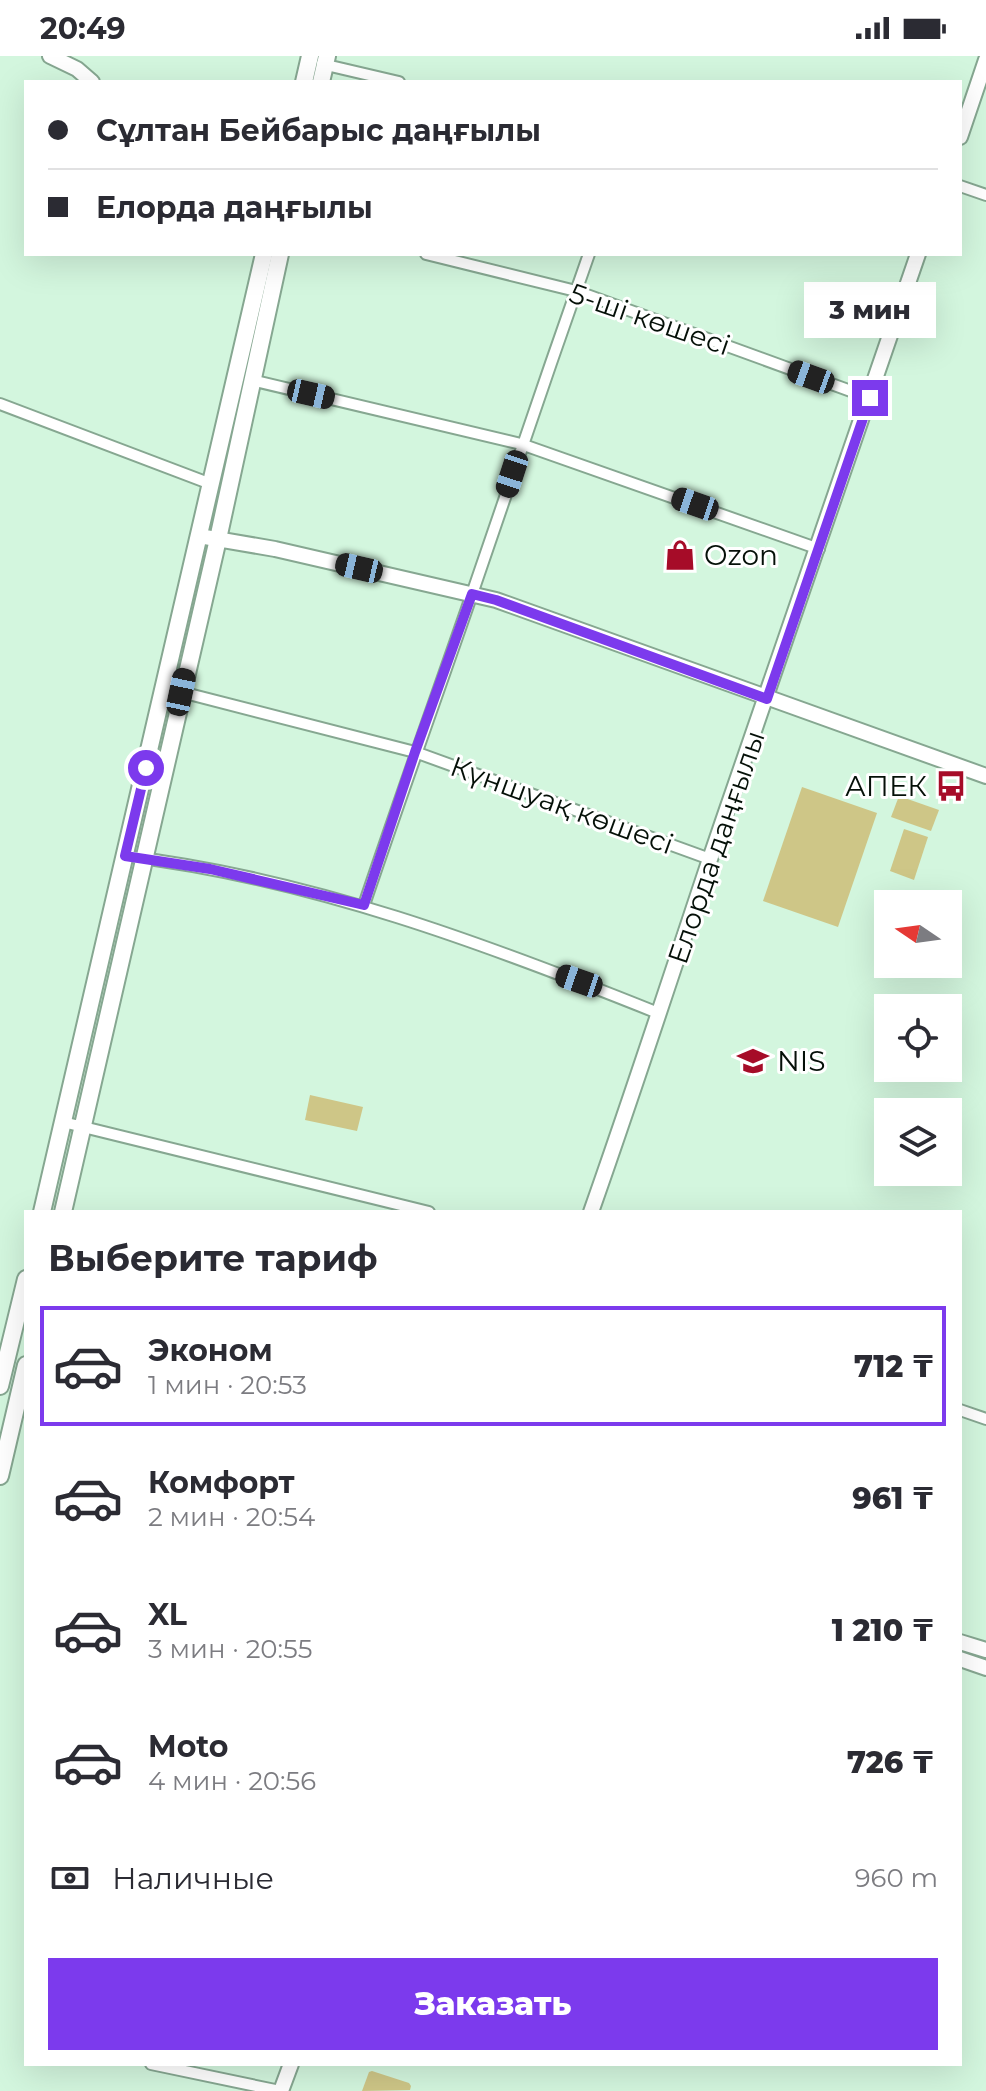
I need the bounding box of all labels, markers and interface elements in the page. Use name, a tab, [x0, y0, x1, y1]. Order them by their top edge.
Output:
text: 20:49	[40, 10, 126, 47]
text: Сұлтан Бейбарыс даңғылы	[96, 112, 541, 149]
text: Елорда даңғылы	[96, 189, 373, 226]
street label: 5-ші көшесі	[565, 276, 735, 362]
callout: 3 мин	[804, 282, 936, 338]
text: 3 мин	[829, 294, 911, 326]
car	[784, 358, 838, 396]
car	[285, 377, 337, 411]
route end	[852, 380, 888, 416]
car	[493, 447, 531, 501]
car	[668, 485, 722, 523]
shop icon: Ozon	[663, 538, 697, 572]
place label: Ozon	[704, 538, 778, 572]
car	[333, 551, 385, 585]
car	[164, 666, 198, 718]
street label: Елорда даңғылы	[660, 726, 772, 968]
street label: Күншуақ көшесі	[446, 749, 678, 861]
route start	[128, 750, 164, 786]
place label: АПЕК	[845, 769, 927, 803]
bus stop icon: АПЕК	[934, 769, 968, 803]
north arrow	[874, 890, 962, 978]
map controls	[874, 890, 962, 1186]
car	[552, 962, 606, 1000]
button: locate	[874, 994, 962, 1082]
school or university icon: NIS	[736, 1044, 770, 1078]
place label: NIS	[777, 1044, 825, 1078]
button: layers	[874, 1098, 962, 1186]
text: Выберите тариф	[48, 1236, 378, 1280]
icon: car	[52, 1330, 124, 1402]
text: Эконом	[148, 1332, 273, 1369]
text: 712 ₸	[854, 1348, 934, 1385]
text: 1 мин · 20:53	[148, 1369, 307, 1401]
icon: car	[52, 1462, 124, 1534]
text: Комфорт	[148, 1464, 295, 1501]
text: 961 ₸	[852, 1480, 934, 1517]
text: 2 мин · 20:54	[148, 1501, 315, 1533]
icon: car	[52, 1594, 124, 1666]
text: XL	[148, 1596, 187, 1633]
text: 1 210 ₸	[832, 1612, 934, 1649]
text: 3 мин · 20:55	[148, 1633, 312, 1665]
icon: car	[52, 1726, 124, 1798]
text: Moto	[148, 1728, 229, 1765]
text: 726 ₸	[847, 1744, 934, 1781]
text: 4 мин · 20:56	[148, 1765, 316, 1797]
icon: cash	[48, 1856, 92, 1900]
text: Наличные	[112, 1860, 274, 1897]
text: 960 m	[855, 1862, 938, 1894]
button: Заказать	[48, 1958, 938, 2050]

